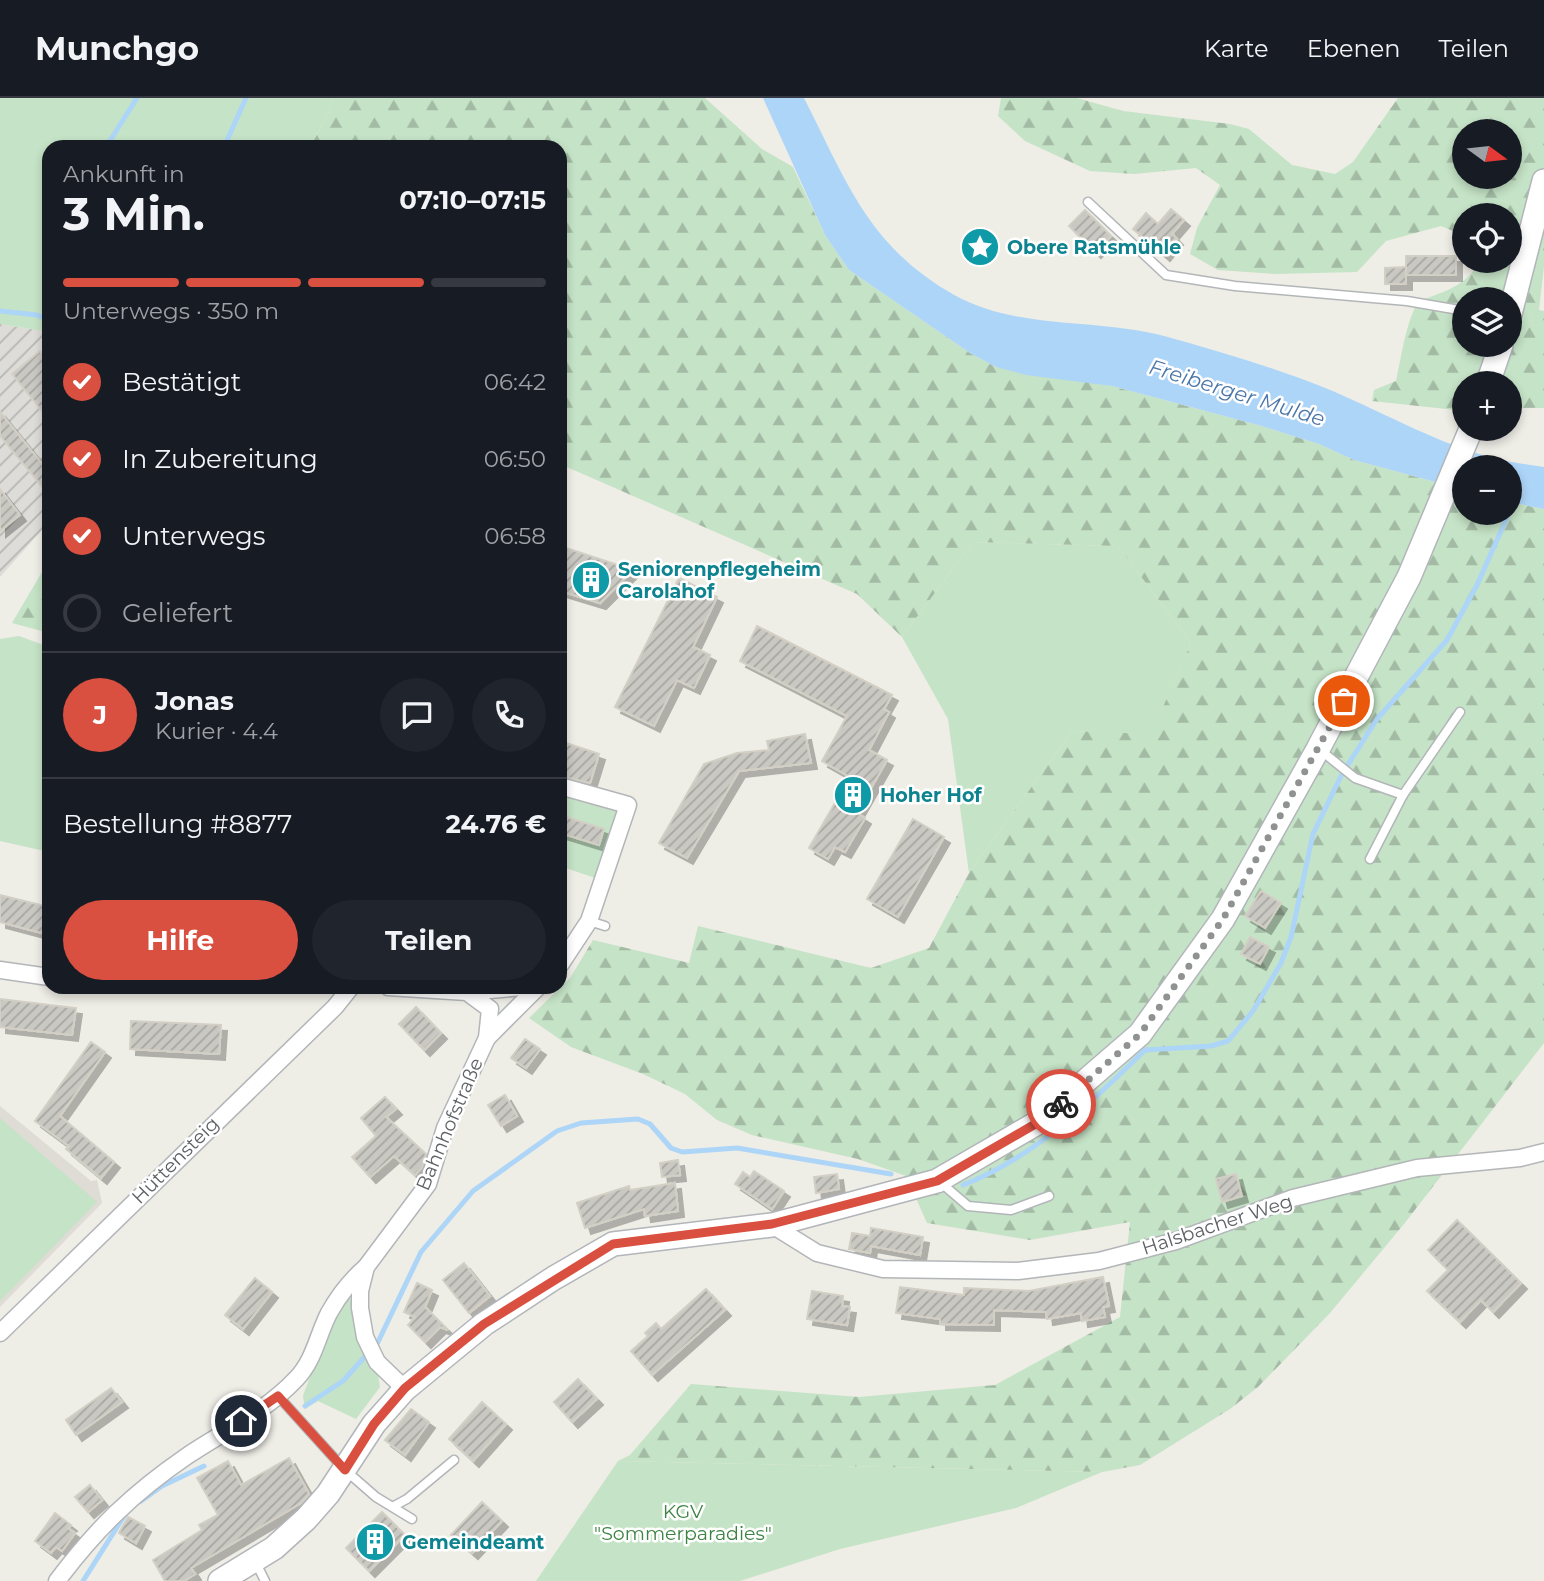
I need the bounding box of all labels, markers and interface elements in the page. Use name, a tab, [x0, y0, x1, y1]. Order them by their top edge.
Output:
text: Munchgo	[35, 28, 199, 68]
text: Karte	[1204, 34, 1269, 63]
text: Ebenen	[1307, 34, 1400, 63]
text: Teilen	[1438, 34, 1509, 63]
north arrow	[1452, 119, 1522, 189]
map controls	[1452, 119, 1522, 525]
text: Ankunft in	[63, 160, 184, 188]
text: 07:10–07:15	[399, 184, 546, 216]
text: 3 Min.	[63, 185, 205, 242]
button: locate	[1452, 203, 1522, 273]
place icon: Obere Ratsmühle	[959, 226, 1001, 268]
place label: Obere Ratsmühle	[1007, 236, 1181, 259]
button: layers	[1452, 287, 1522, 357]
text: Unterwegs · 350 m	[63, 297, 279, 325]
water label: Freiberger Mulde	[1146, 354, 1328, 431]
icon: check	[63, 363, 101, 401]
text: Bestätigt	[122, 366, 241, 398]
text: 06:42	[484, 368, 546, 396]
button: +	[1452, 371, 1522, 441]
icon: check	[63, 440, 101, 478]
text: In Zubereitung	[122, 443, 318, 475]
text: 06:50	[484, 445, 546, 473]
button: −	[1452, 455, 1522, 525]
icon: check	[63, 517, 101, 555]
text: Unterwegs	[122, 520, 265, 552]
text: 06:58	[484, 522, 546, 550]
place label: Seniorenpflegeheim Carolahof	[618, 558, 821, 603]
building icon: Seniorenpflegeheim Carolahof	[570, 559, 612, 601]
text: Geliefert	[122, 597, 233, 629]
pin	[1314, 671, 1374, 731]
button: chat	[380, 678, 454, 752]
button: phone	[472, 678, 546, 752]
icon: bag	[1325, 682, 1363, 720]
text: Jonas	[155, 685, 234, 717]
text: J	[93, 699, 107, 731]
text: Kurier · 4.4	[155, 717, 278, 745]
building icon: Hoher Hof	[832, 774, 874, 816]
place label: Hoher Hof	[880, 784, 982, 807]
text: Bestellung #8877	[63, 808, 292, 840]
text: 24.76 €	[446, 808, 546, 840]
button: Hilfe	[63, 900, 298, 980]
button: Teilen	[312, 900, 546, 980]
street label: Bahnhofstraße	[411, 1055, 488, 1194]
courier	[1026, 1069, 1096, 1139]
icon: bike	[1042, 1085, 1080, 1123]
street label: Hüttensteig	[127, 1112, 224, 1209]
street label: Halsbacher Weg	[1139, 1189, 1295, 1260]
pin	[211, 1391, 271, 1451]
icon: home	[222, 1402, 260, 1440]
park label: KGV "Sommerparadies"	[594, 1500, 772, 1545]
building icon: Gemeindeamt	[354, 1521, 396, 1563]
place label: Gemeindeamt	[402, 1531, 544, 1554]

